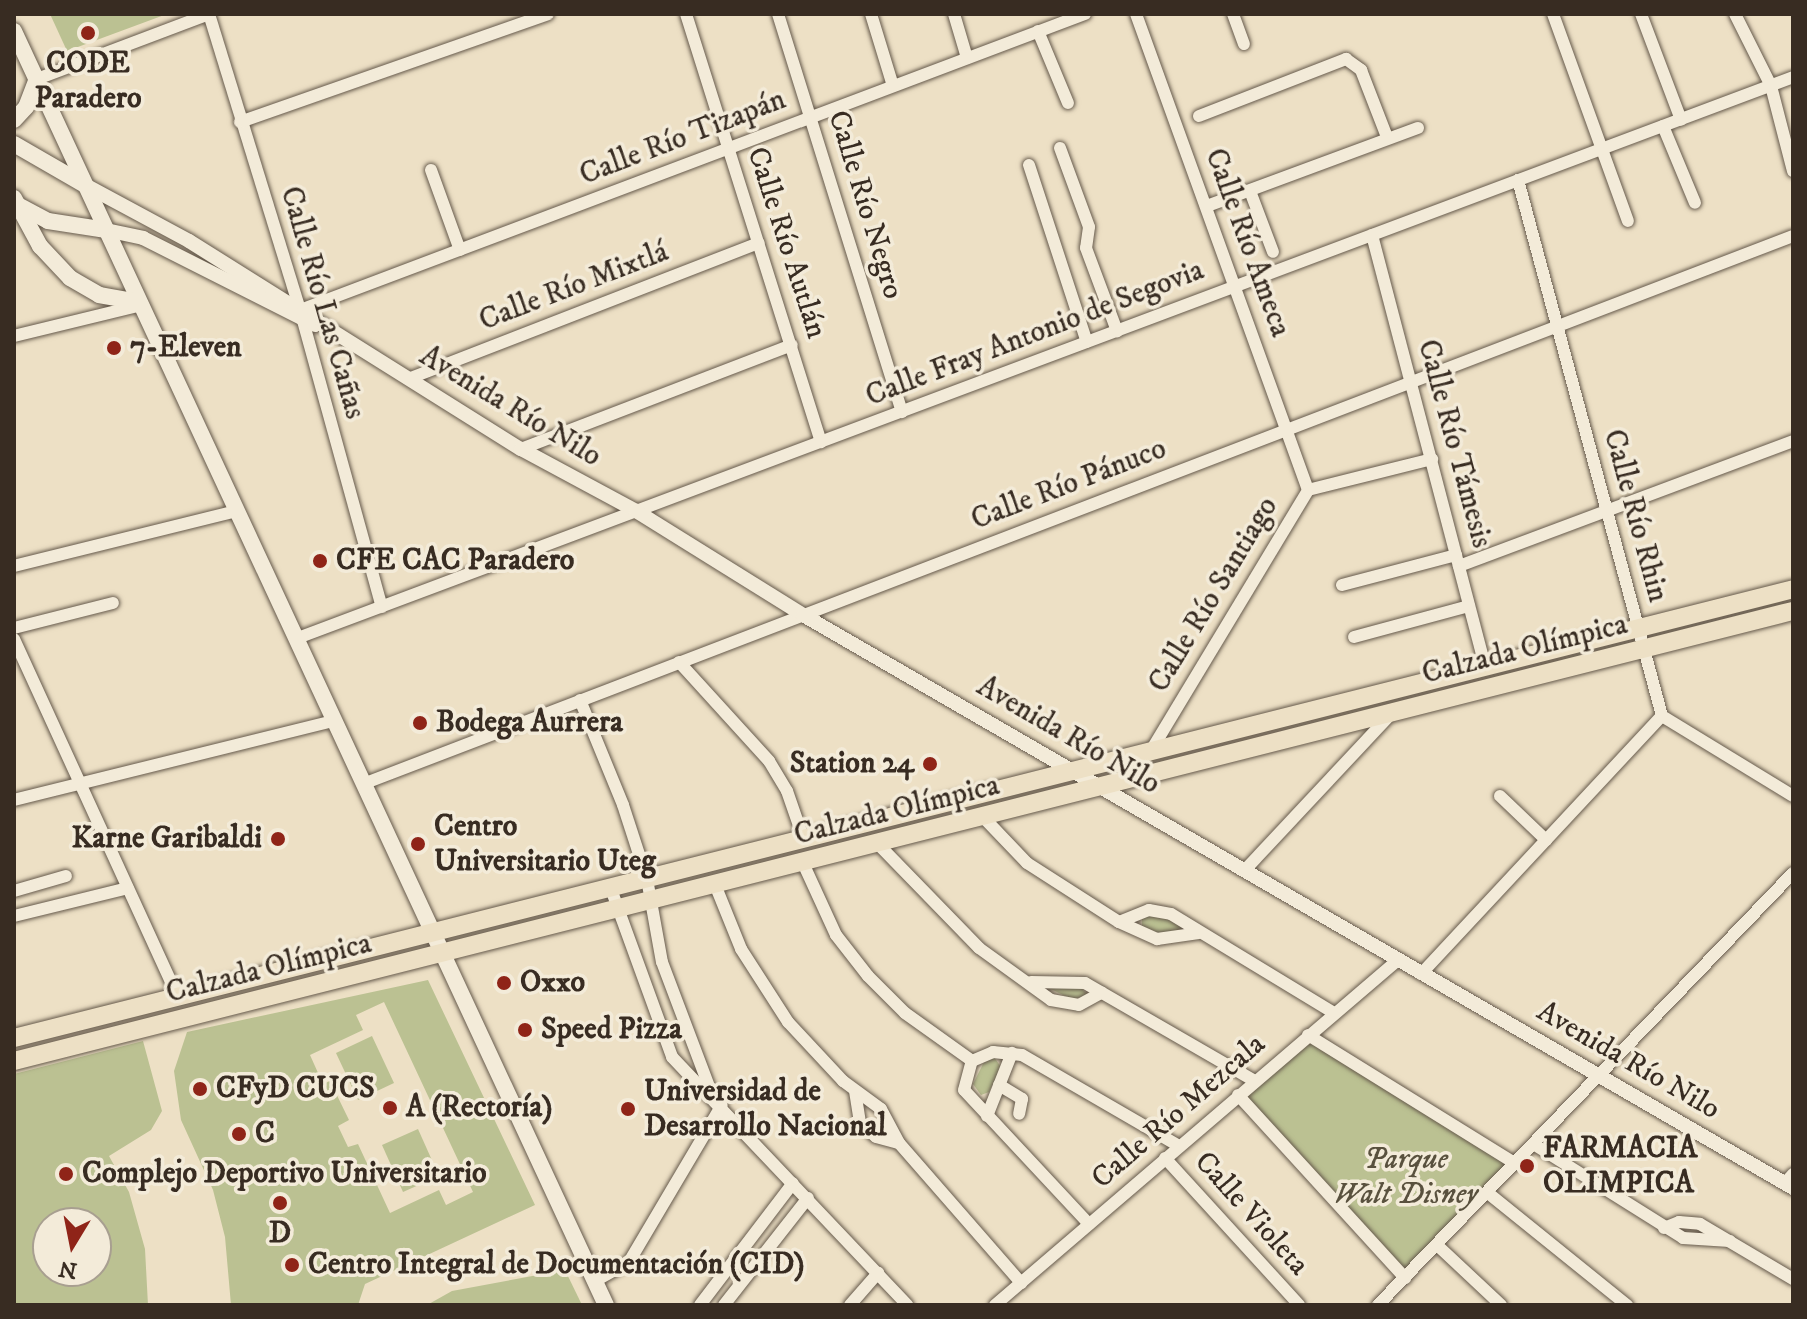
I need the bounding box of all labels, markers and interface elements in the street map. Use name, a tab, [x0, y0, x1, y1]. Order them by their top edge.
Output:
marker: CODE Paradero	[79, 24, 97, 42]
place label: CODE Paradero	[34, 46, 142, 116]
street label: Calle Río Tizapán	[575, 82, 791, 194]
street label: Calle Río Negro	[819, 106, 911, 304]
street label: Calle Río Autlán	[738, 143, 834, 343]
street label: Calle Río Ameca	[1196, 144, 1298, 342]
street label: Calle Río Las Cañas	[272, 183, 372, 423]
street label: Calle Río Mixtlá	[474, 234, 674, 340]
street label: Calle Fray Antonio de Segovia	[861, 253, 1209, 415]
place label: 7-Eleven	[130, 330, 242, 366]
street label: Calle Río Támesis	[1409, 336, 1499, 552]
marker: 7-Eleven	[105, 339, 123, 357]
street label: Avenida Río Nilo	[413, 339, 607, 475]
street label: Calle Río Rhin	[1595, 426, 1675, 606]
street label: Calle Río Pánuco	[966, 431, 1172, 539]
street label: Calle Río Santiago	[1142, 491, 1286, 699]
place label: CFE CAC Paradero	[336, 543, 574, 579]
marker: CFE CAC Paradero	[311, 552, 329, 570]
street label: Calzada Olímpica	[1419, 607, 1631, 693]
street label: Avenida Río Nilo	[970, 669, 1166, 803]
place label: Bodega Aurrera	[436, 705, 623, 741]
marker: Bodega Aurrera	[411, 714, 429, 732]
place label: Station 24	[790, 746, 914, 782]
marker: Station 24	[921, 755, 939, 773]
street label: Calzada Olímpica	[791, 768, 1003, 854]
place label: Centro Universitario Uteg	[434, 809, 656, 880]
place label: Karne Garibaldi	[71, 821, 262, 857]
marker: Karne Garibaldi	[269, 830, 287, 848]
marker: Centro Universitario Uteg	[409, 835, 427, 853]
street label: Calzada Olímpica	[163, 926, 375, 1012]
place label: Oxxo	[520, 965, 585, 1001]
marker: Oxxo	[495, 974, 513, 992]
street label: Avenida Río Nilo	[1530, 994, 1726, 1128]
place label: Speed Pizza	[541, 1012, 682, 1048]
marker: Speed Pizza	[516, 1021, 534, 1039]
street label: Calle Río Mezcala	[1085, 1027, 1273, 1197]
place label: CFyD CUCS	[216, 1071, 375, 1107]
place label: Universidad de Desarrollo Nacional	[644, 1074, 887, 1144]
marker: CFyD CUCS	[191, 1080, 209, 1098]
place label: A (Rectoría)	[406, 1090, 552, 1126]
marker: A (Rectoría)	[381, 1099, 399, 1117]
marker: Universidad de Desarrollo Nacional	[619, 1100, 637, 1118]
place label: C	[255, 1116, 275, 1152]
marker: C	[230, 1125, 248, 1143]
place label: FARMACIA OLIMPICA	[1543, 1131, 1697, 1202]
park label: Parque Walt Disney	[1334, 1142, 1478, 1212]
street label: Calle Violeta	[1186, 1145, 1316, 1283]
place label: Complejo Deportivo Universitario	[82, 1156, 487, 1192]
marker: FARMACIA OLIMPICA	[1518, 1157, 1536, 1175]
marker: Complejo Deportivo Universitario	[57, 1165, 75, 1183]
marker: D	[271, 1194, 289, 1212]
north arrow	[32, 1207, 112, 1287]
place label: D	[269, 1216, 291, 1252]
place label: Centro Integral de Documentación (CID)	[308, 1247, 804, 1283]
text: N	[57, 1254, 79, 1284]
marker: Centro Integral de Documentación (CID)	[283, 1256, 301, 1274]

